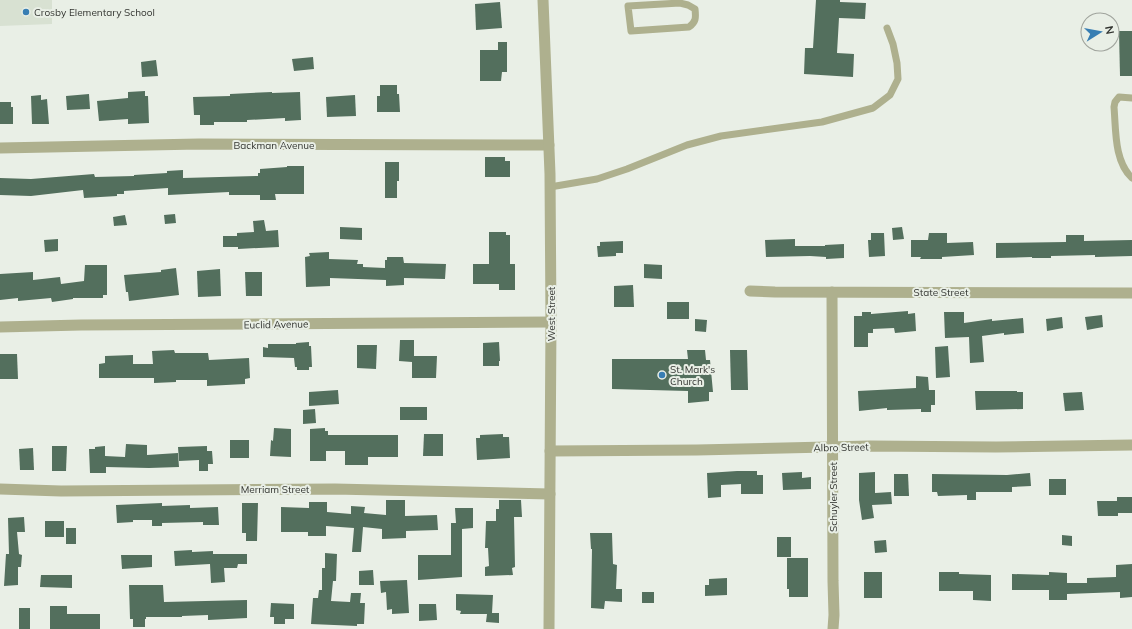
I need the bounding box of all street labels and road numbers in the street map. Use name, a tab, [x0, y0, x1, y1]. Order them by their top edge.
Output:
street label: Backman Avenue	[234, 139, 314, 152]
street label: West Street	[545, 286, 558, 341]
street label: State Street	[914, 286, 969, 299]
street label: Euclid Avenue	[243, 317, 309, 332]
street label: Albro Street	[813, 441, 869, 454]
street label: Schuyler Street	[827, 462, 840, 532]
street label: Merriam Street	[241, 483, 310, 496]

